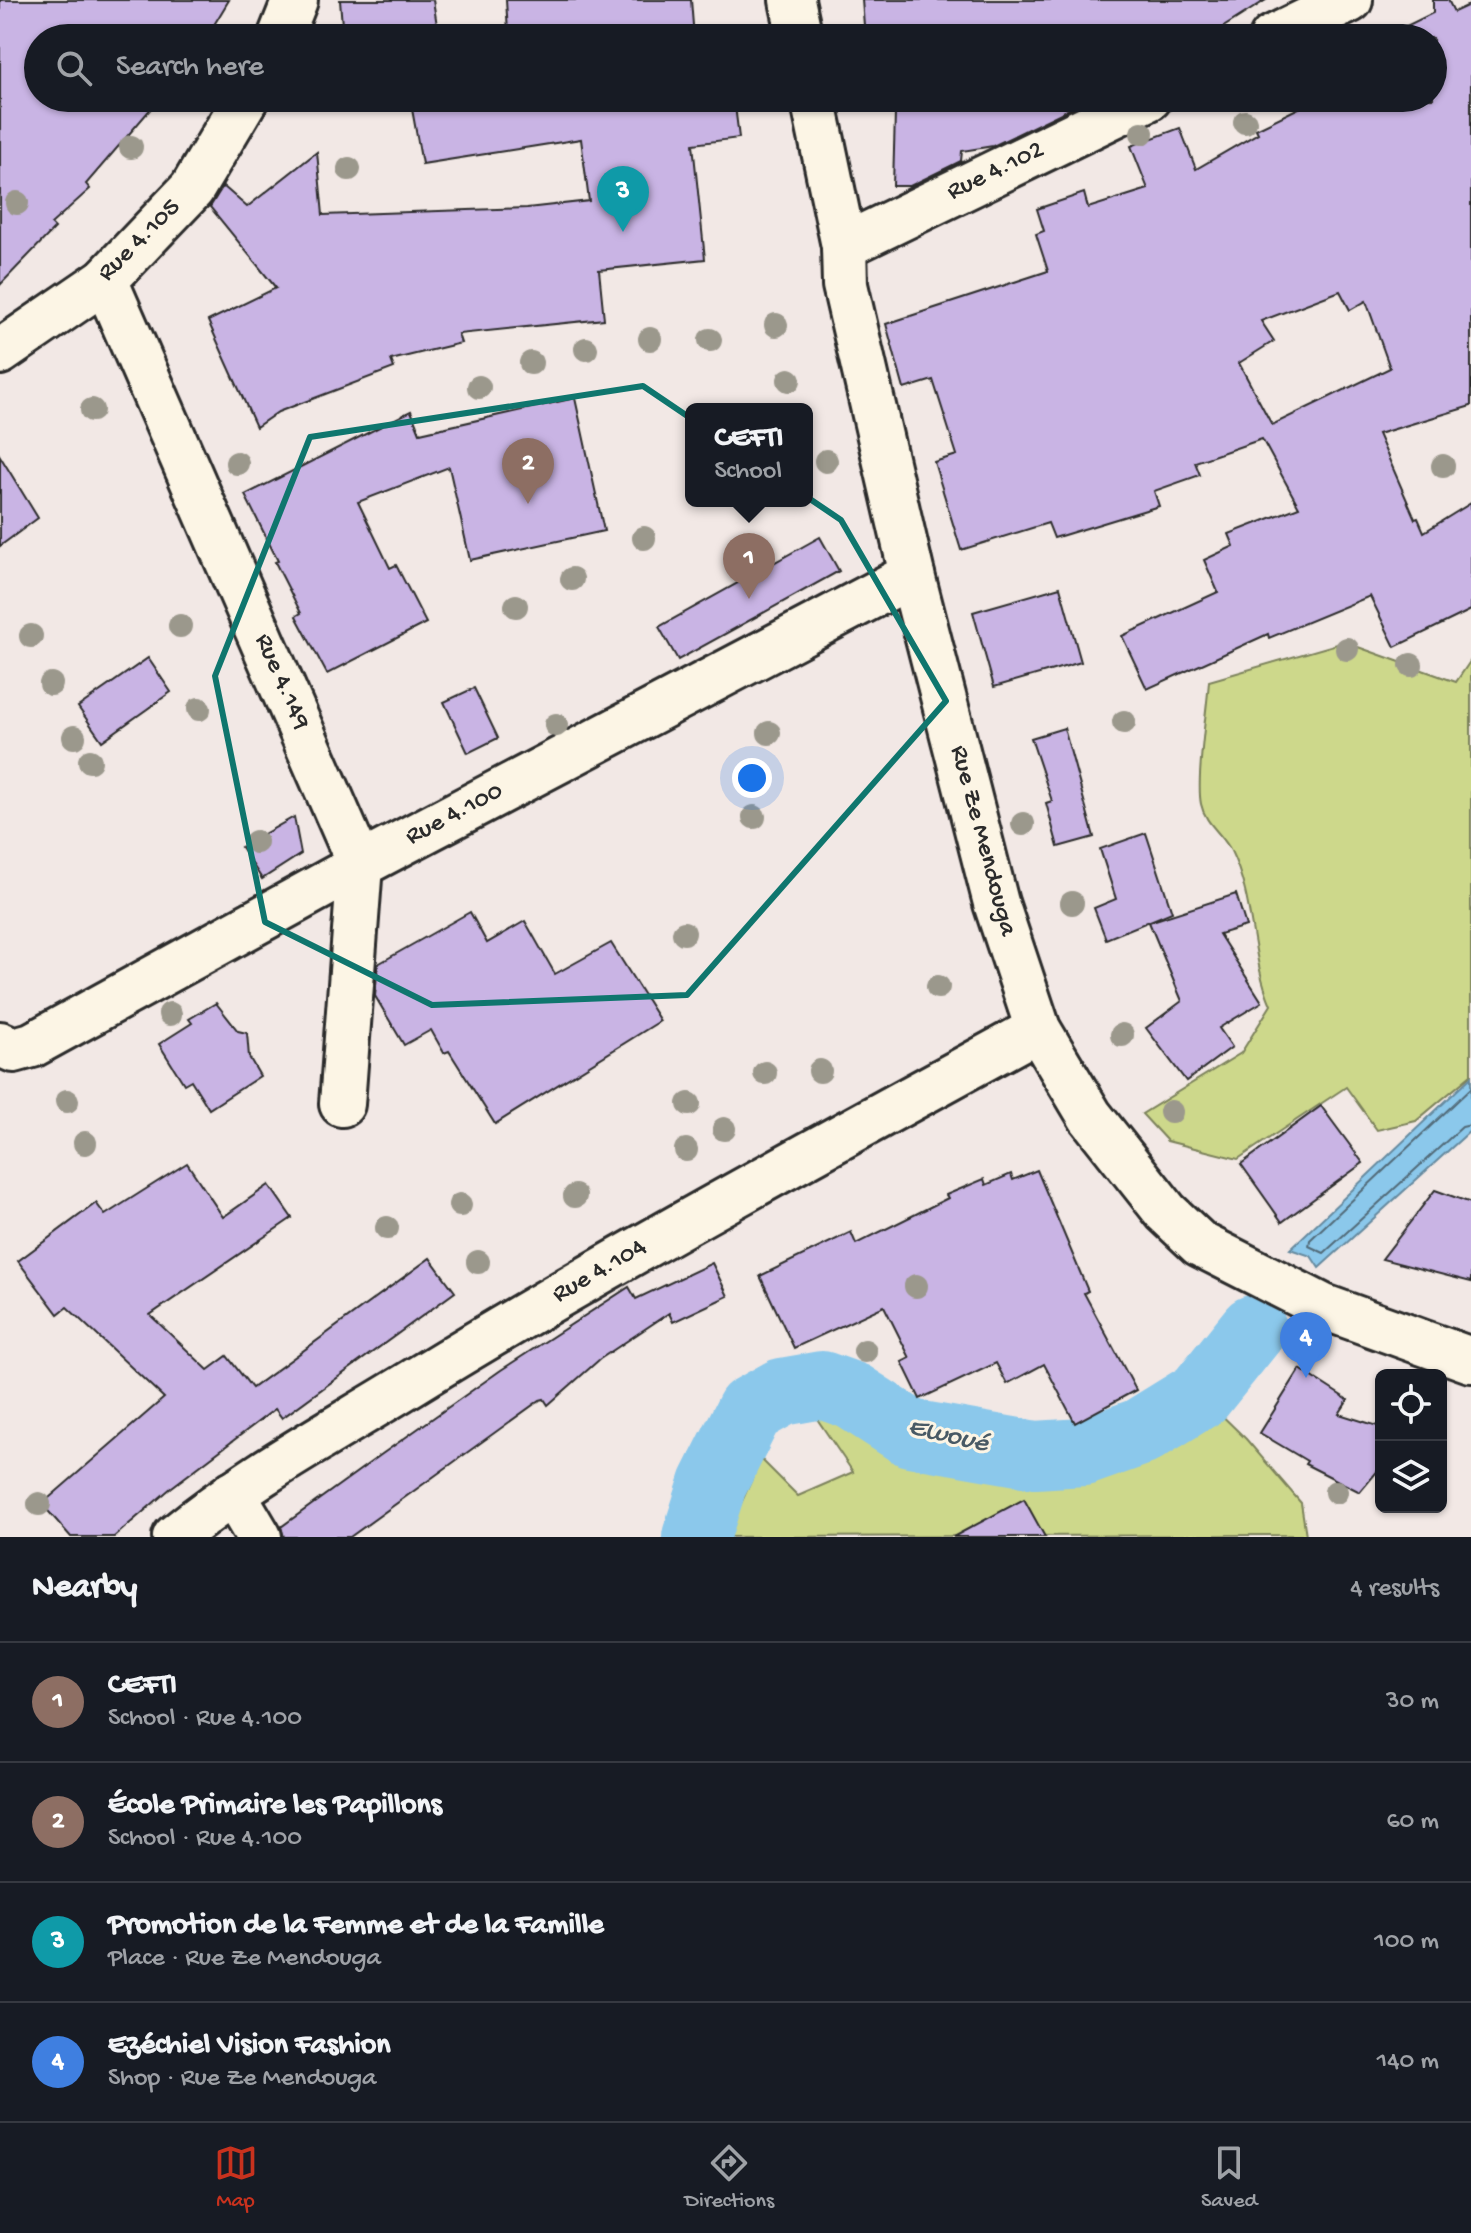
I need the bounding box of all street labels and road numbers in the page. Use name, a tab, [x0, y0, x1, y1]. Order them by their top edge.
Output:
street label: Rue 4.102	[943, 135, 1050, 209]
street label: Rue 4.105	[92, 193, 188, 289]
street label: Rue 4.149	[246, 629, 316, 735]
street label: Rue Ze Mendouga	[942, 742, 1023, 941]
street label: Rue 4.100	[401, 776, 509, 854]
street label: Rue 4.104	[547, 1233, 653, 1311]

